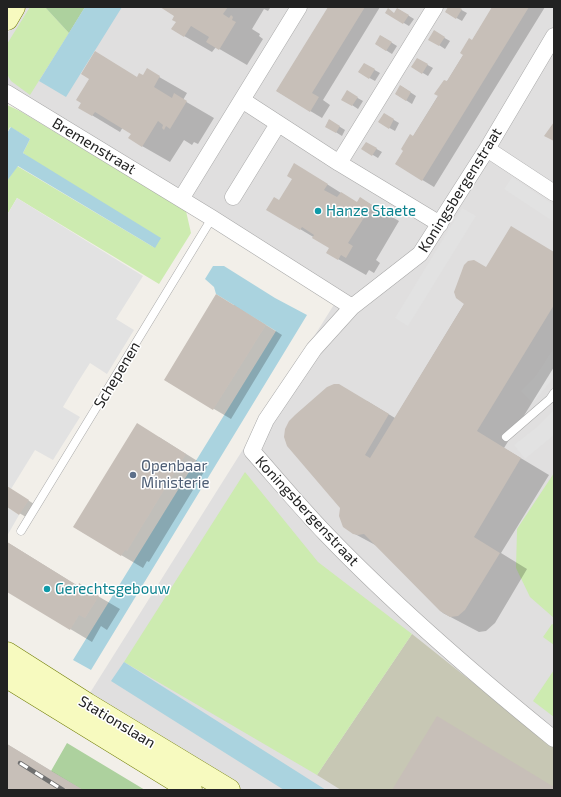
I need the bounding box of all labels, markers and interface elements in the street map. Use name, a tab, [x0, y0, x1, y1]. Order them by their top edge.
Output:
street label: Bremenstraat	[49, 114, 139, 178]
street label: Koningsbergenstraat	[414, 124, 506, 256]
place label: Hanze Staete	[326, 202, 416, 220]
marker: Hanze Staete	[313, 206, 323, 216]
street label: Schepenen	[90, 338, 144, 412]
street label: Koningsbergenstraat	[251, 452, 363, 570]
place label: Openbaar Ministerie	[141, 457, 209, 492]
marker: Openbaar Ministerie	[128, 470, 138, 480]
place label: Gerechtsgebouw	[55, 580, 170, 598]
marker: Gerechtsgebouw	[42, 584, 52, 594]
street label: Stationslaan	[75, 692, 159, 752]

